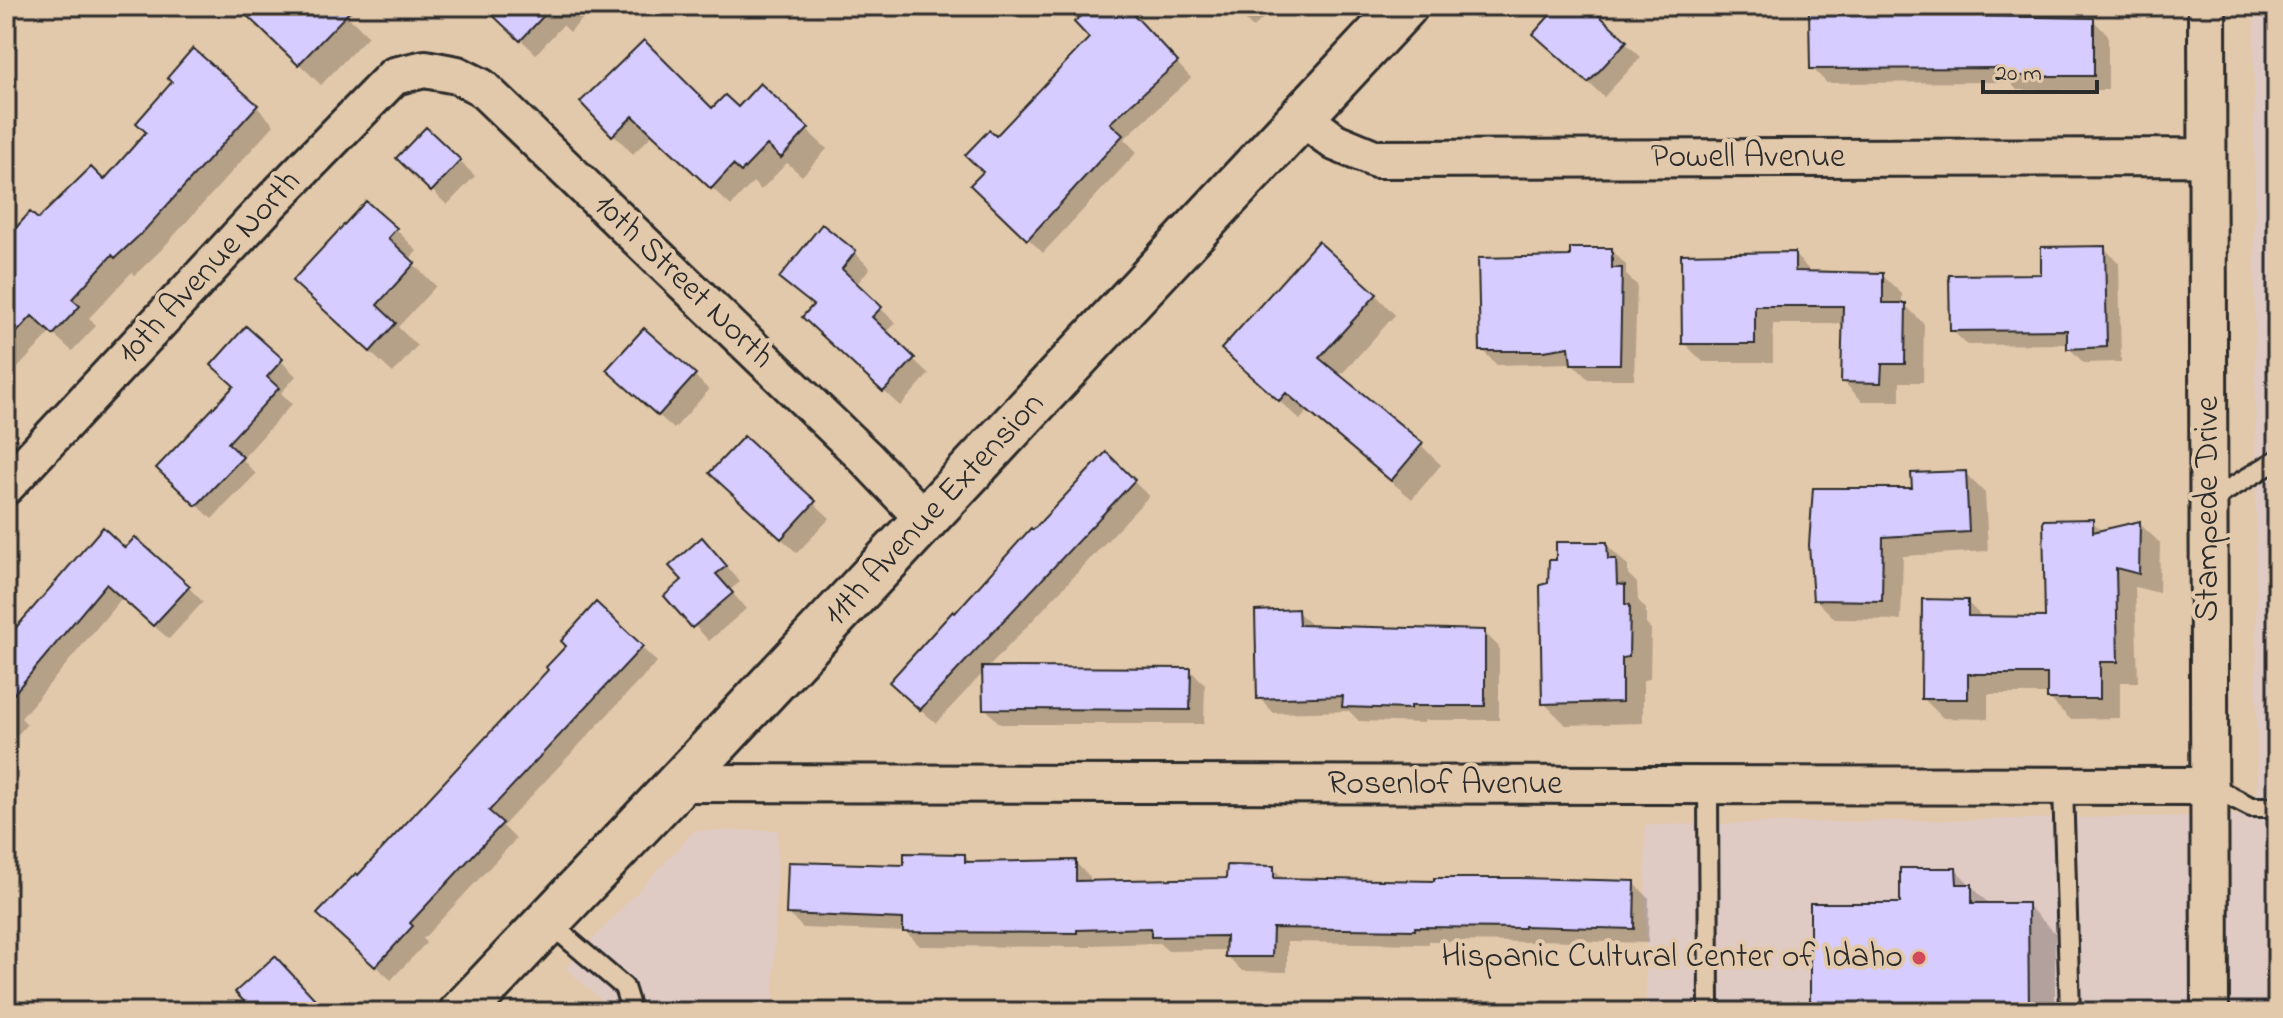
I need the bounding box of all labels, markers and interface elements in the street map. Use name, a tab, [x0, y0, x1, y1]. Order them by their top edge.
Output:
scale bar	[1983, 44, 2097, 94]
text: 20 m	[1995, 57, 2042, 92]
street label: Powell Avenue	[1651, 133, 1846, 183]
street label: 10th Avenue North	[106, 159, 314, 377]
street label: 10th Street North	[581, 183, 785, 381]
street label: 11th Avenue Extension	[813, 381, 1057, 639]
street label: Stampede Drive	[2184, 395, 2234, 622]
street label: Rosenlof Avenue	[1327, 760, 1563, 810]
place label: Hispanic Cultural Center of Idaho	[1441, 933, 1903, 983]
marker: Hispanic Cultural Center of Idaho	[1910, 949, 1928, 967]

